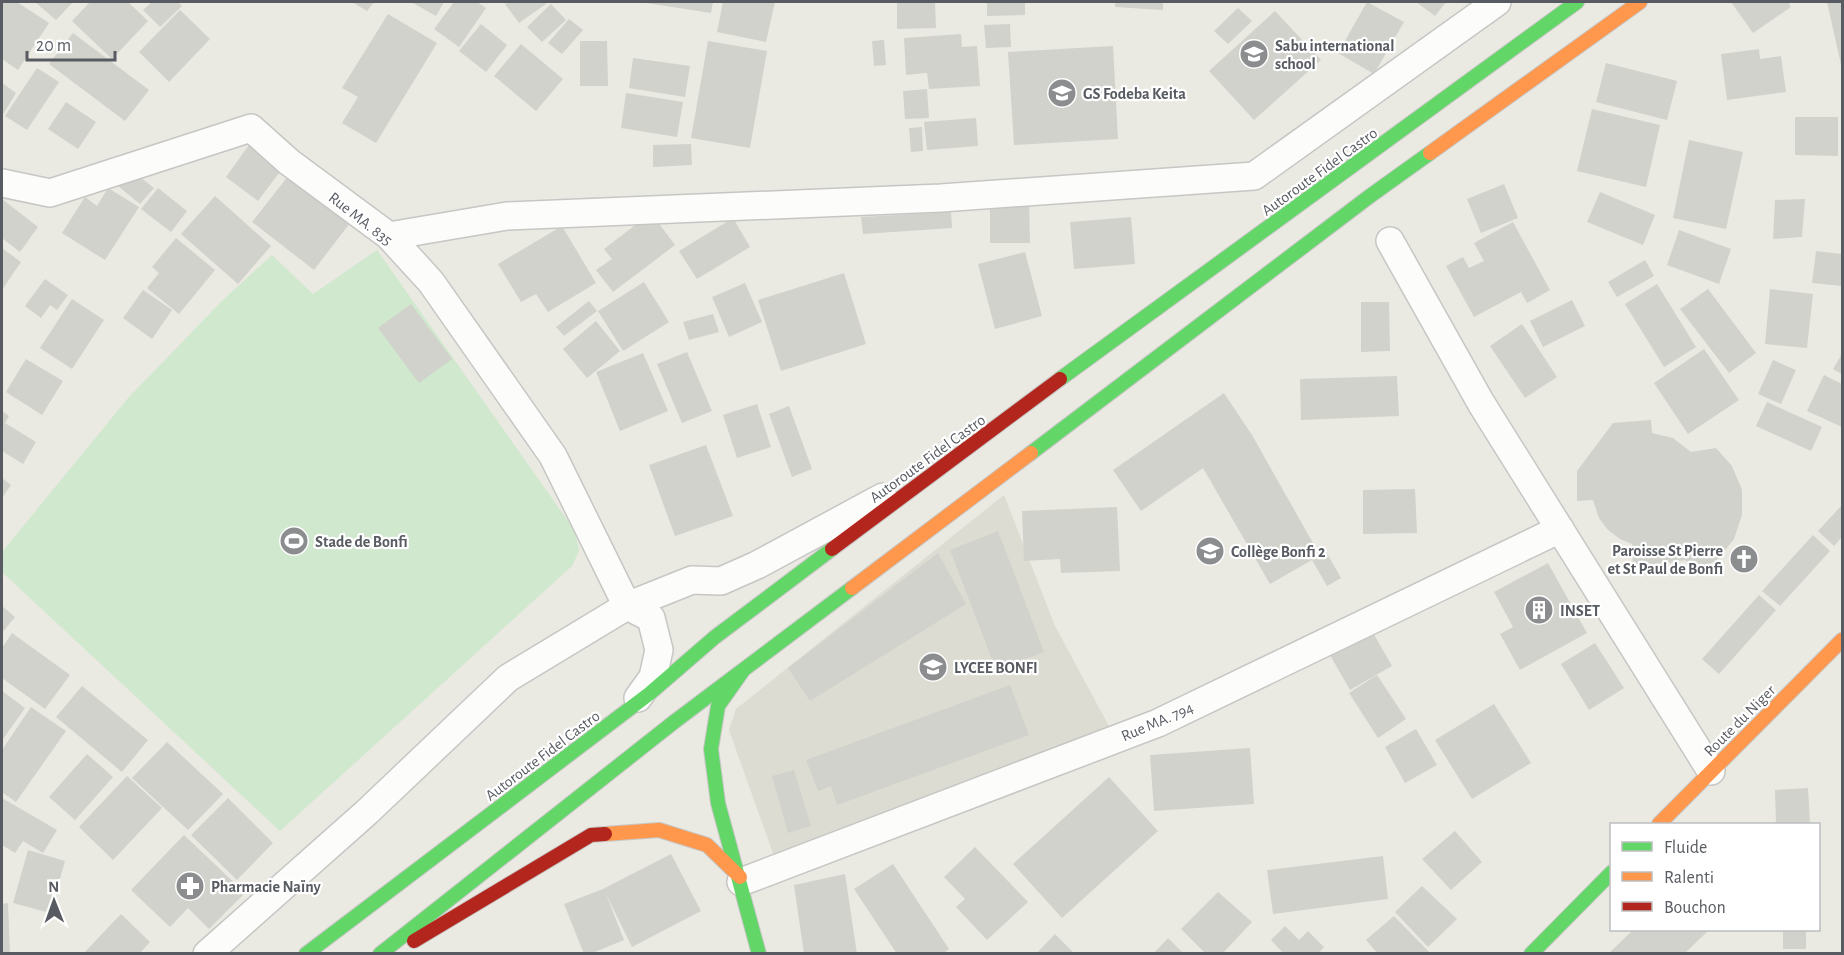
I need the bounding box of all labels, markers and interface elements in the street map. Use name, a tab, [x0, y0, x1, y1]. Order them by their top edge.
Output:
scale bar	[27, 24, 116, 62]
text: 20 m	[36, 37, 71, 55]
school or university icon: Sabu international school	[1238, 38, 1270, 70]
place label: Sabu international school	[1275, 38, 1395, 72]
school or university icon: GS Fodeba Keita	[1046, 77, 1078, 109]
place label: GS Fodeba Keita	[1083, 86, 1186, 102]
street label: Autoroute Fidel Castro	[1259, 125, 1380, 219]
street label: Rue MA. 835	[326, 189, 395, 248]
street label: Autoroute Fidel Castro	[867, 412, 988, 506]
sports icon: Stade de Bonfi	[278, 525, 310, 557]
place label: Stade de Bonfi	[315, 534, 408, 550]
school or university icon: Collège Bonfi 2	[1194, 535, 1226, 567]
place label: Paroisse St Pierre et St Paul de Bonfi	[1607, 543, 1723, 577]
church icon: Paroisse St Pierre et St Paul de Bonfi	[1728, 543, 1760, 575]
place label: Collège Bonfi 2	[1231, 544, 1326, 560]
building icon: INSET	[1523, 594, 1555, 626]
place label: INSET	[1560, 603, 1600, 619]
school or university icon: LYCEE BONFI	[917, 651, 949, 683]
place label: LYCEE BONFI	[954, 660, 1038, 676]
street label: Route du Niger	[1701, 681, 1779, 759]
street label: Rue MA. 794	[1119, 699, 1196, 744]
street label: Autoroute Fidel Castro	[482, 708, 603, 804]
legend	[1610, 823, 1820, 931]
text: Fluide	[1664, 839, 1707, 857]
text: Ralenti	[1664, 869, 1714, 887]
pharmacy icon: Pharmacie Naïny	[174, 870, 206, 902]
north arrow	[24, 871, 84, 931]
text: N	[48, 879, 59, 895]
place label: Pharmacie Naïny	[211, 879, 321, 896]
text: Bouchon	[1664, 899, 1726, 917]

